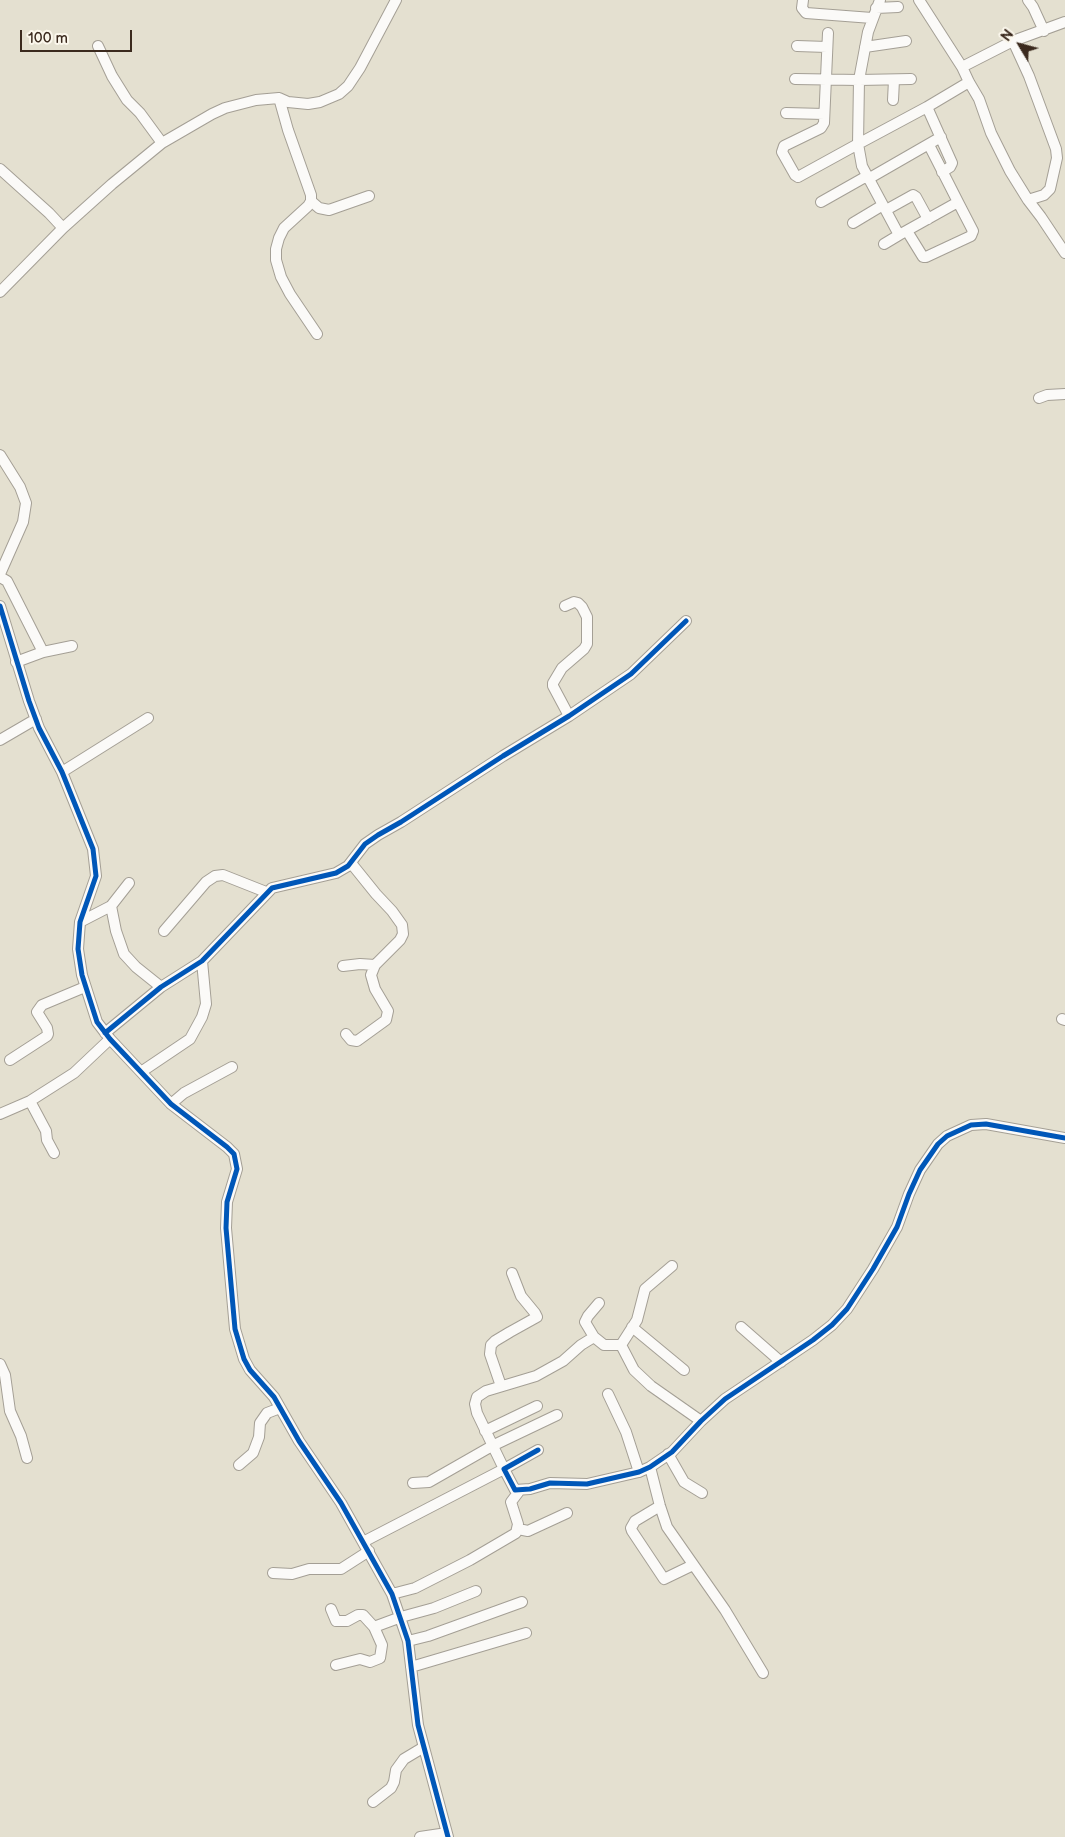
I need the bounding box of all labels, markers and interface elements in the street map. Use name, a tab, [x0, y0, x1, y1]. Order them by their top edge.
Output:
scale bar	[22, 20, 135, 52]
north arrow	[995, 20, 1045, 70]
text: N	[998, 26, 1018, 45]
text: 100 m	[28, 29, 68, 48]

